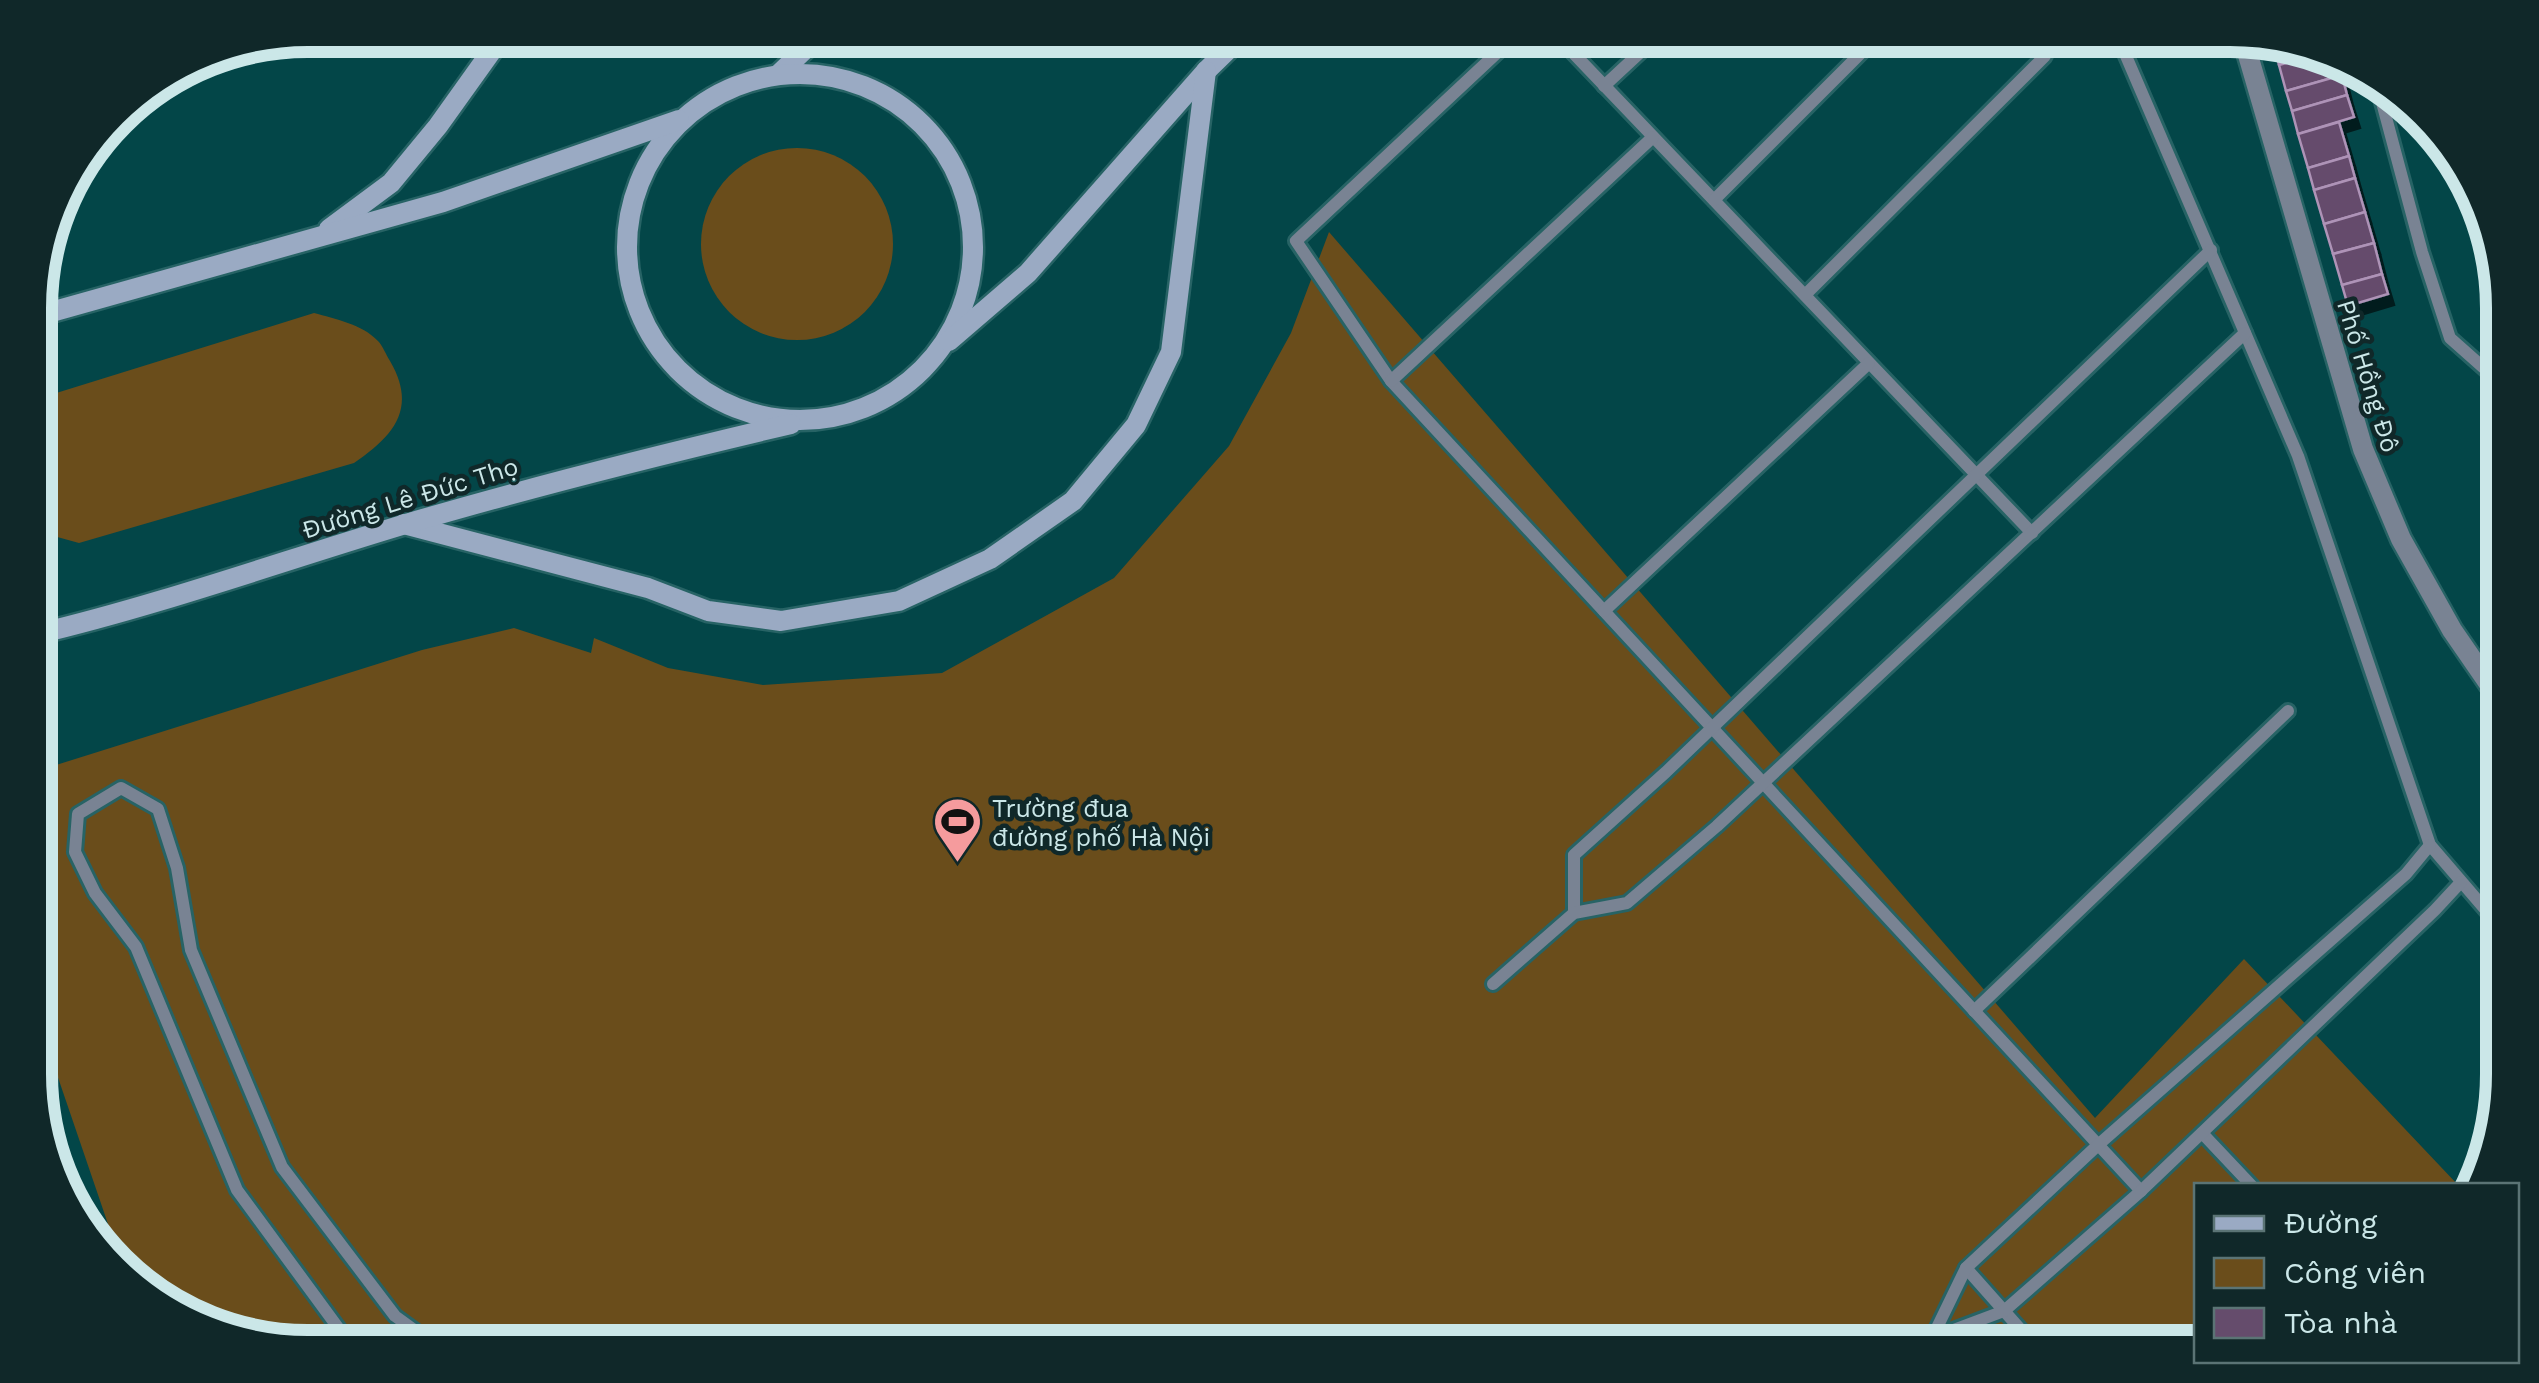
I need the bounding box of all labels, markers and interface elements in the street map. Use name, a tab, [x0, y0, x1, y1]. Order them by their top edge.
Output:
street label: Phố Hồng Đô	[2331, 296, 2405, 456]
street label: Đường Lê Đức Thọ	[298, 451, 522, 545]
place label: Trường đua đường phố Hà Nội	[992, 794, 1210, 852]
sports icon: Trường đua đường phố Hà Nội	[931, 796, 983, 864]
legend	[2194, 1183, 2519, 1363]
text: Đường	[2284, 1205, 2377, 1240]
text: Công viên	[2284, 1255, 2426, 1290]
text: Tòa nhà	[2284, 1305, 2397, 1340]

